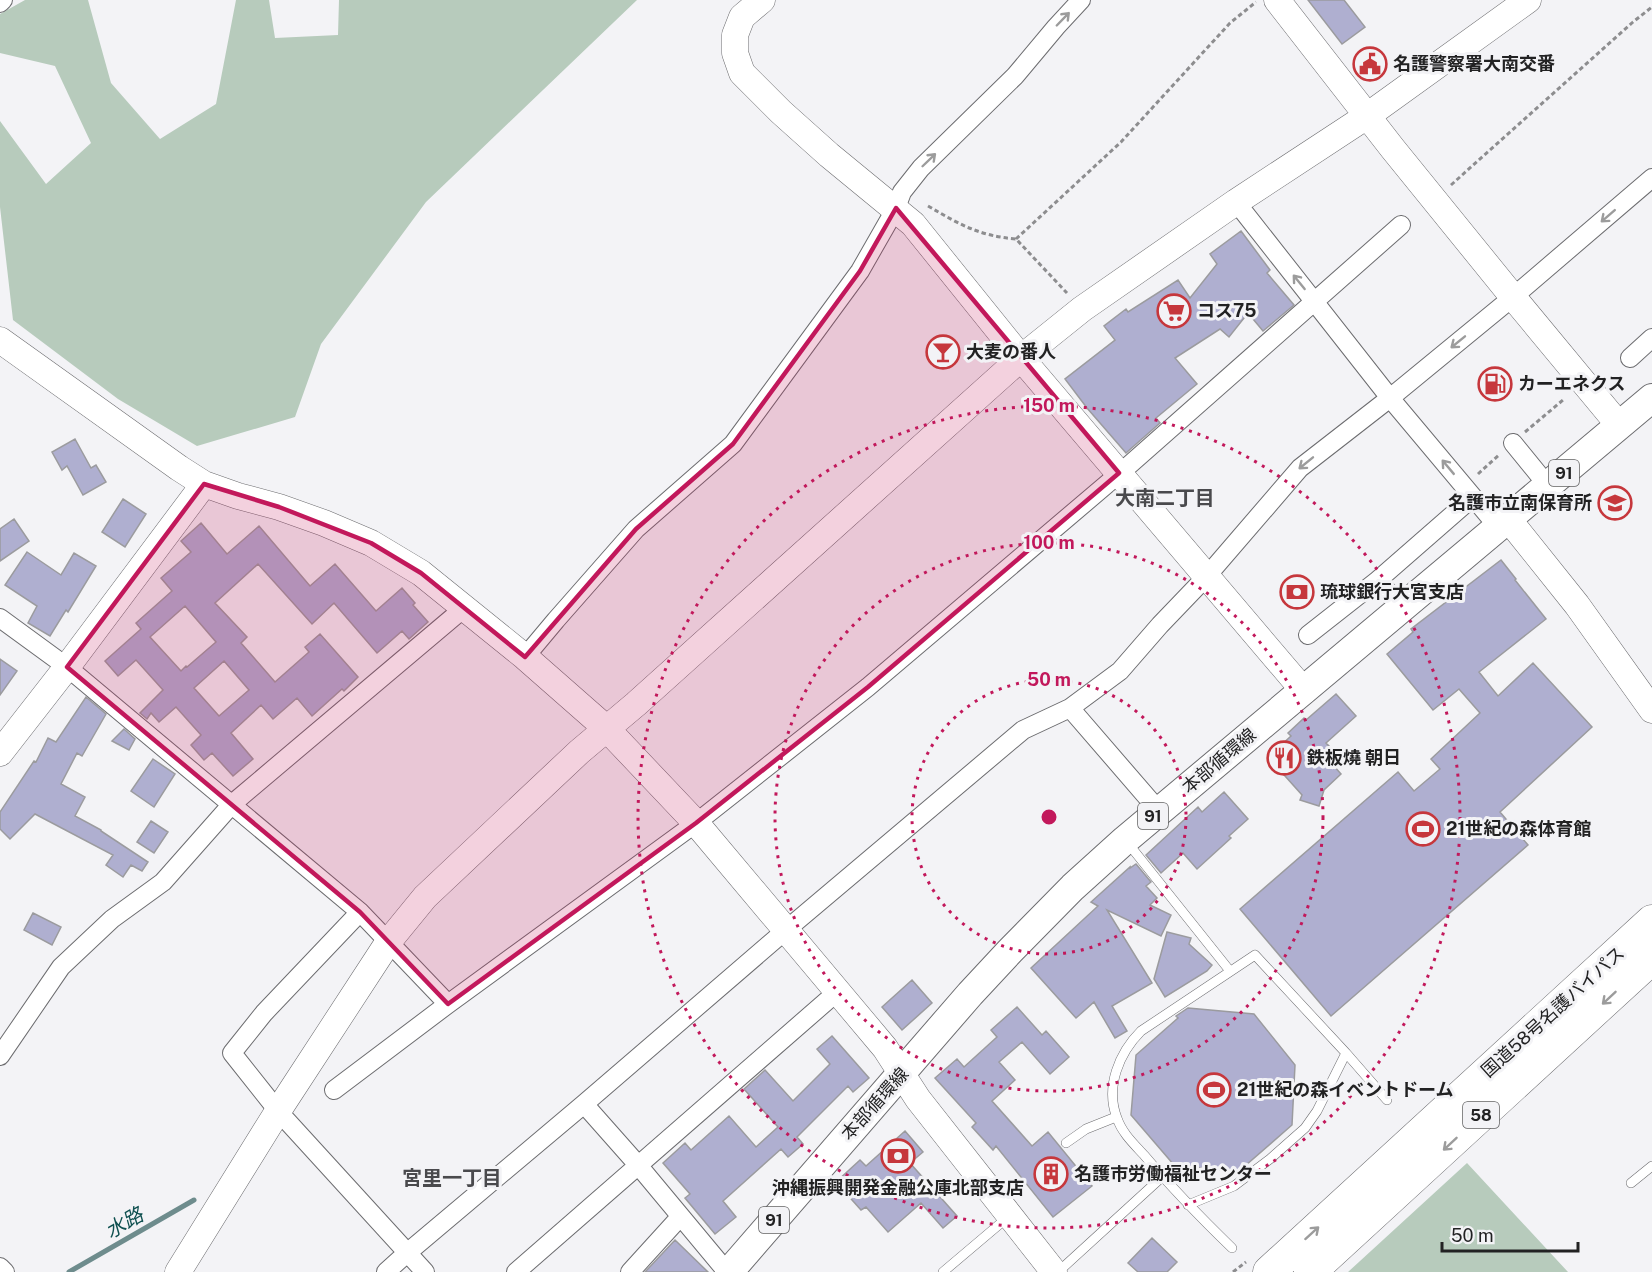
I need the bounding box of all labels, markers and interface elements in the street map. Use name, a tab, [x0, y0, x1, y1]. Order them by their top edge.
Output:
one-way arrow	[1055, 12, 1070, 27]
public building icon: 名護警察署大南交番	[1352, 46, 1388, 82]
place label: 名護警察署大南交番	[1393, 53, 1555, 74]
one-way arrow	[921, 153, 936, 168]
one-way arrow	[1601, 209, 1616, 223]
one-way arrow	[1293, 274, 1306, 290]
supermarket icon: コス75	[1156, 293, 1192, 329]
place label: コス75	[1197, 300, 1256, 321]
bar icon: 大麦の番人	[925, 334, 961, 370]
one-way arrow	[1451, 335, 1467, 348]
place label: 大麦の番人	[966, 341, 1056, 362]
fuel station icon: カーエネクス	[1477, 366, 1513, 402]
place label: カーエネクス	[1518, 373, 1625, 394]
text: 150 m	[1023, 395, 1075, 416]
one-way arrow	[1299, 456, 1314, 470]
one-way arrow	[1441, 459, 1454, 475]
road number: 91	[1549, 460, 1579, 486]
school or university icon: 名護市立南保育所	[1597, 485, 1633, 521]
district label: 大南二丁目	[1115, 486, 1215, 510]
place label: 名護市立南保育所	[1448, 492, 1592, 513]
text: 100 m	[1023, 532, 1075, 553]
bank icon: 琉球銀行大宮支店	[1279, 574, 1315, 610]
place label: 琉球銀行大宮支店	[1320, 581, 1464, 602]
text: 50 m	[1027, 669, 1071, 690]
street label: 本部循環線	[1177, 724, 1260, 798]
restaurant icon: 鉄板燒 朝日	[1266, 740, 1302, 776]
place label: 鉄板燒 朝日	[1306, 747, 1401, 768]
road number: 91	[1138, 803, 1168, 829]
centre of rings	[1039, 807, 1059, 827]
sports icon: 21世紀の森体育館	[1405, 811, 1441, 847]
place label: 21世紀の森体育館	[1446, 818, 1591, 839]
street label: 国道58号名護バイパス	[1477, 942, 1628, 1081]
one-way arrow	[1602, 991, 1617, 1005]
street label: 本部循環線	[837, 1063, 913, 1144]
sports icon: 21世紀の森イベントドーム	[1196, 1072, 1232, 1108]
place label: 21世紀の森イベントドーム	[1237, 1079, 1454, 1100]
road number: 58	[1463, 1102, 1499, 1128]
one-way arrow	[1443, 1137, 1458, 1151]
bank icon: 沖縄振興開発金融公庫北部支店	[880, 1138, 916, 1174]
building icon: 名護市労働福祉センター	[1033, 1156, 1069, 1192]
place label: 名護市労働福祉センター	[1074, 1163, 1272, 1184]
district label: 宮里一丁目	[402, 1166, 502, 1190]
place label: 沖縄振興開発金融公庫北部支店	[772, 1177, 1024, 1198]
water label: 水路	[101, 1202, 149, 1243]
road number: 91	[759, 1207, 789, 1233]
scale bar	[1442, 1215, 1578, 1253]
text: 50 m	[1451, 1225, 1494, 1246]
one-way arrow	[1304, 1226, 1319, 1240]

